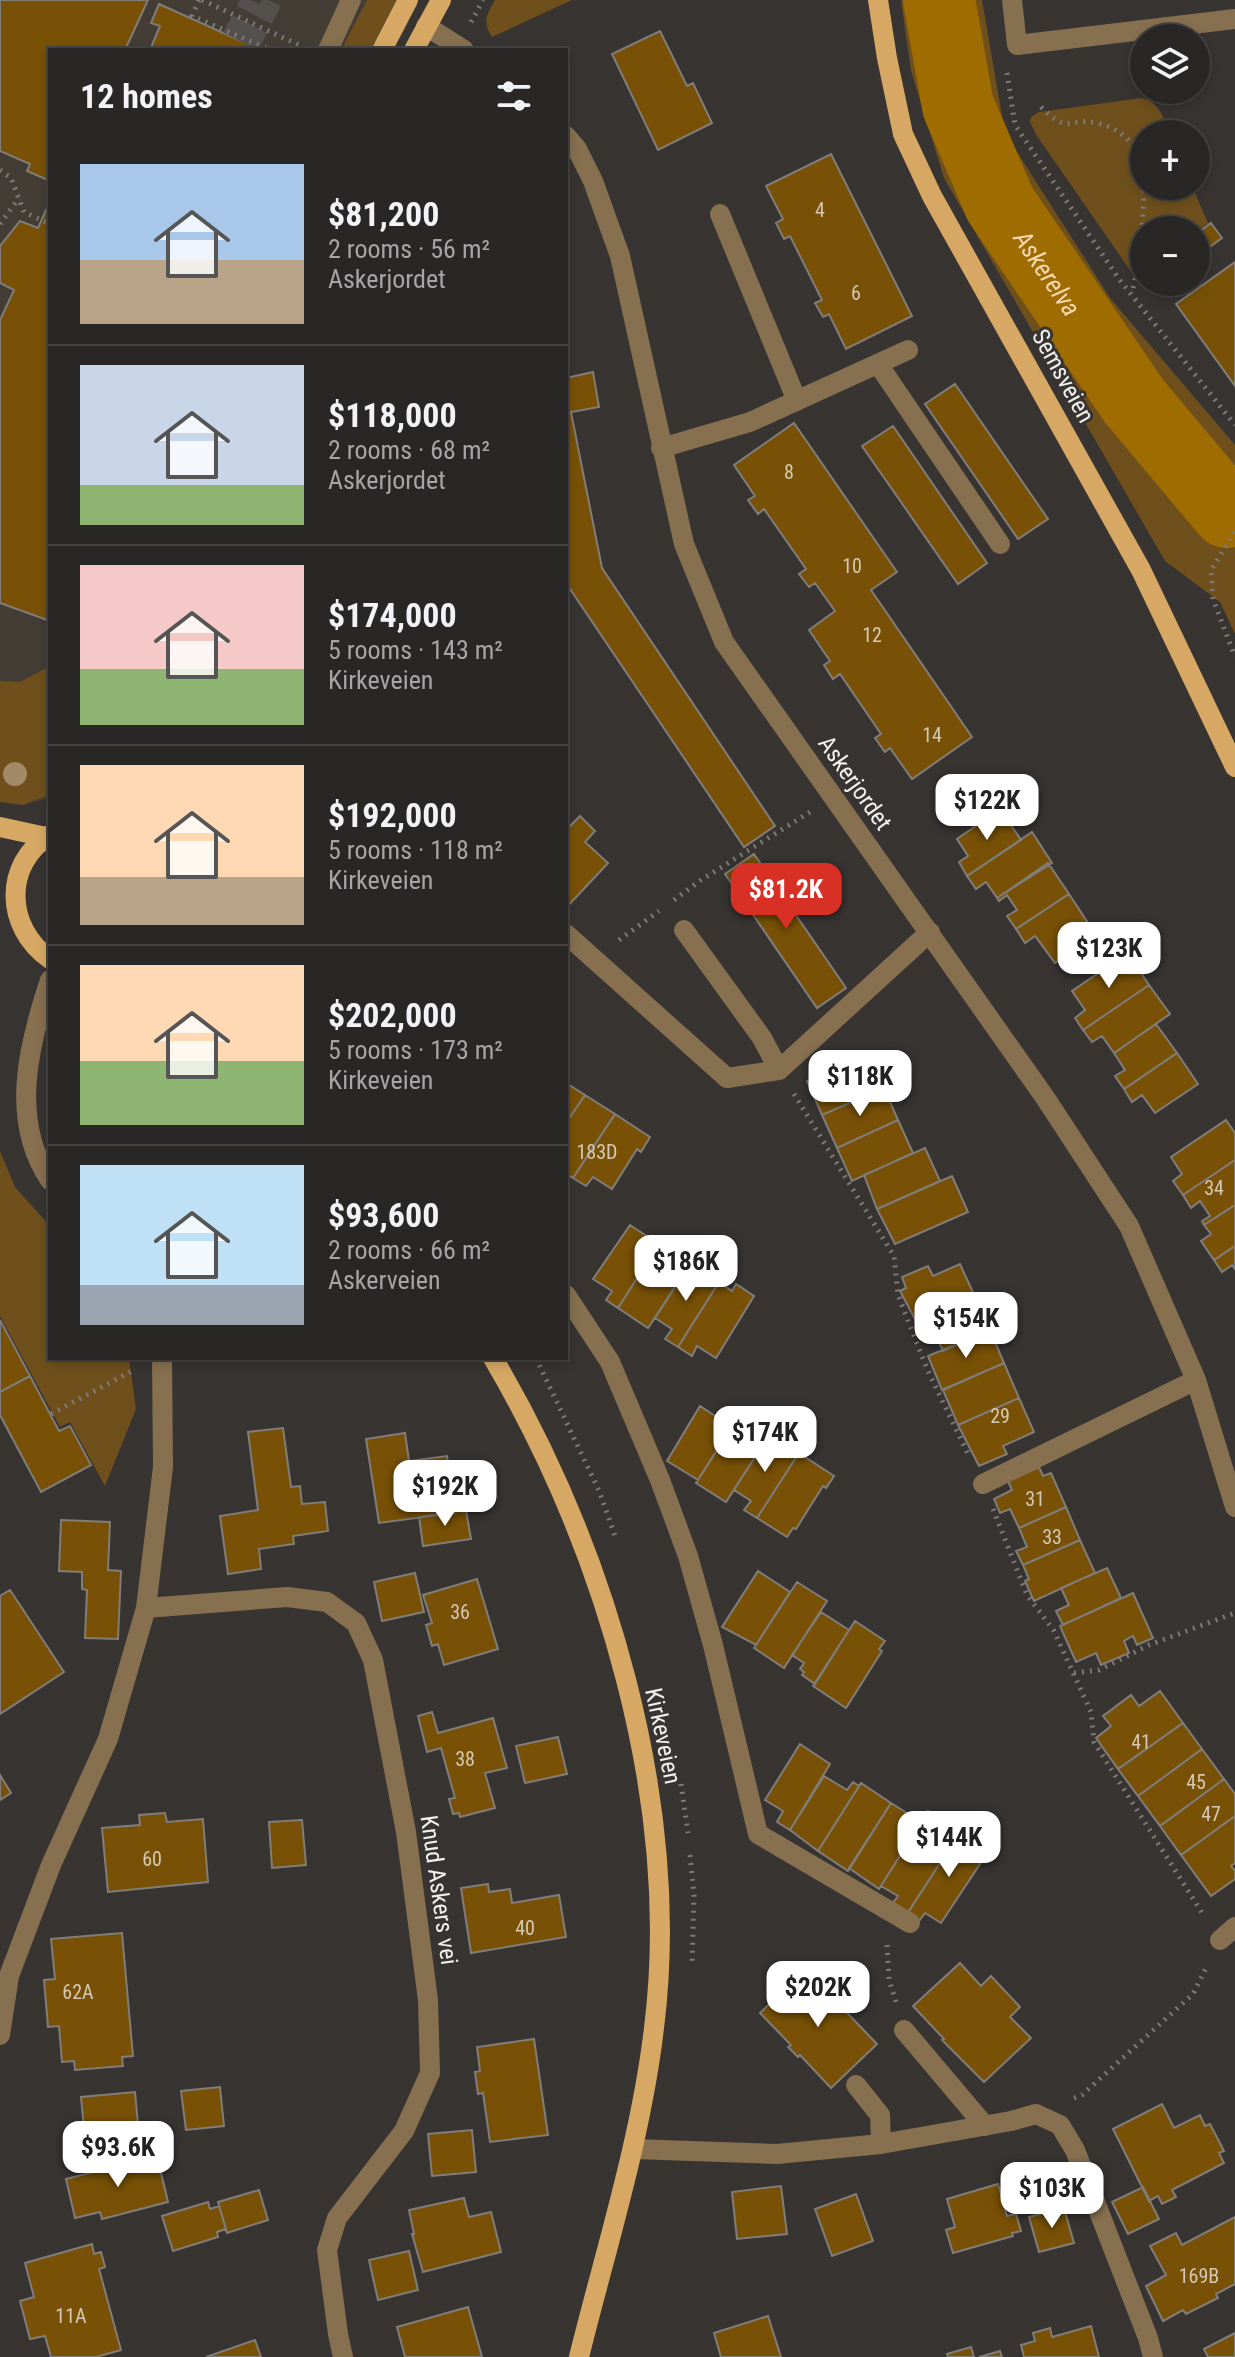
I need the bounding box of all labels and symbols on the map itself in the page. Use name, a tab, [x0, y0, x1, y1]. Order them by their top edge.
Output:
house number: 4	[815, 198, 825, 222]
water label: Askerelva	[1007, 224, 1087, 322]
house number: 6	[851, 281, 861, 305]
street label: Semsveien	[1026, 324, 1100, 428]
house number: 8	[784, 460, 794, 484]
house number: 10	[842, 554, 862, 578]
house number: 12	[862, 623, 882, 647]
house number: 14	[922, 723, 942, 747]
street label: Askerjordet	[812, 730, 898, 836]
pin: $122K	[931, 774, 1043, 842]
pin: $81.2K	[721, 863, 851, 931]
pin: $123K	[1053, 922, 1165, 990]
pin: $118K	[804, 1050, 916, 1118]
house number: 183D	[576, 1140, 618, 1164]
house number: 34	[1204, 1176, 1224, 1200]
pin: $186K	[630, 1235, 742, 1303]
pin: $154K	[910, 1292, 1022, 1360]
house number: 29	[990, 1404, 1010, 1428]
pin: $174K	[709, 1406, 821, 1474]
pin: $192K	[389, 1460, 501, 1528]
house number: 31	[1025, 1487, 1045, 1511]
house number: 33	[1042, 1525, 1062, 1549]
house number: 36	[450, 1600, 470, 1624]
street label: Kirkeveien	[639, 1685, 687, 1787]
house number: 41	[1131, 1730, 1151, 1754]
house number: 38	[455, 1747, 475, 1771]
house number: 45	[1186, 1770, 1206, 1794]
house number: 47	[1201, 1802, 1221, 1826]
pin: $144K	[893, 1811, 1005, 1879]
street label: Knud Askers vei	[415, 1813, 463, 1967]
house number: 60	[142, 1847, 162, 1871]
house number: 40	[515, 1916, 535, 1940]
pin: $202K	[762, 1961, 874, 2029]
house number: 62A	[62, 1980, 94, 2004]
pin: $93.6K	[53, 2121, 183, 2189]
pin: $103K	[996, 2162, 1108, 2230]
house number: 169B	[1179, 2264, 1219, 2288]
house number: 11A	[55, 2304, 87, 2328]

